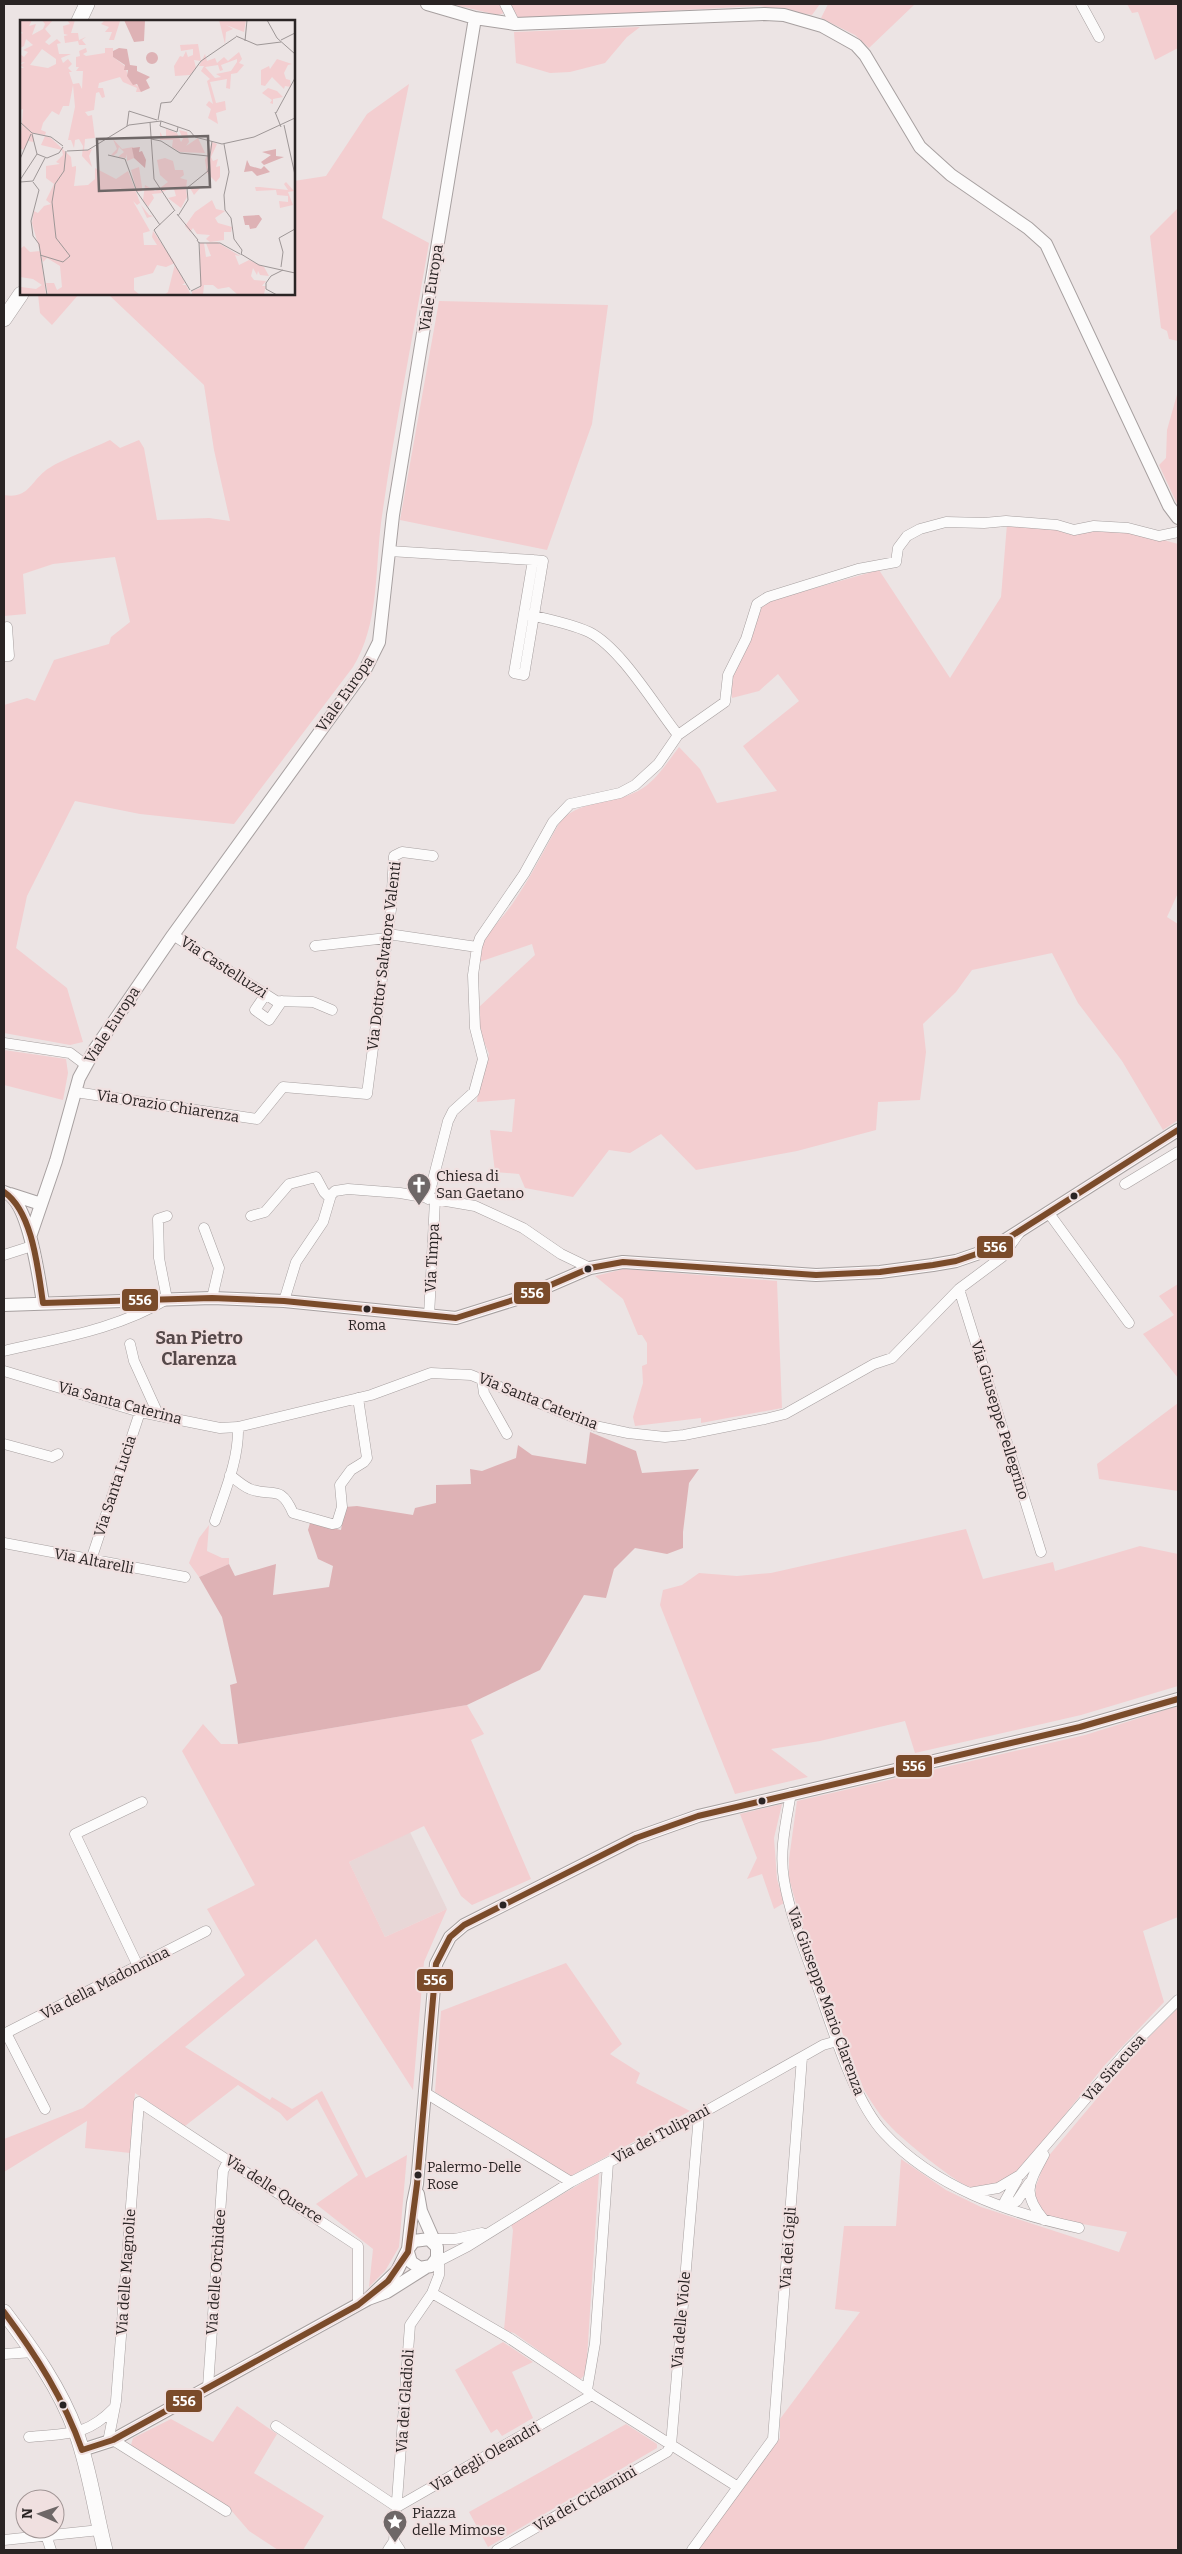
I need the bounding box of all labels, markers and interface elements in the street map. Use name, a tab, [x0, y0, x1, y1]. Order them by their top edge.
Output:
inset map	[20, 20, 295, 295]
street label: Viale Europa	[415, 243, 447, 333]
street label: Viale Europa	[312, 653, 378, 735]
street label: Via Dottor Salvatore Valenti	[363, 860, 405, 1052]
street label: Via Castelluzzi	[177, 932, 271, 1002]
street label: Viale Europa	[80, 983, 144, 1067]
street label: Via Orazio Chiarenza	[95, 1086, 241, 1126]
place label: Chiesa di San Gaetano	[436, 1167, 524, 1202]
church icon: Chiesa di San Gaetano	[406, 1172, 432, 1206]
unlabelled marker	[1069, 1191, 1079, 1201]
street label: Via Timpa	[421, 1223, 443, 1293]
line badge: 556	[976, 1235, 1014, 1259]
text: 556	[983, 1239, 1007, 1256]
unlabelled marker	[583, 1264, 593, 1274]
line badge: 556	[513, 1281, 551, 1305]
text: 556	[520, 1285, 544, 1302]
line badge: 556	[121, 1288, 159, 1312]
text: 556	[128, 1292, 152, 1309]
marker: Roma	[362, 1304, 372, 1314]
place label: Roma	[348, 1317, 386, 1334]
district label: San Pietro Clarenza	[155, 1327, 243, 1370]
street label: Via Giuseppe Pellegrino	[967, 1338, 1033, 1502]
street label: Via Santa Caterina	[475, 1369, 601, 1433]
street label: Via Santa Caterina	[56, 1378, 184, 1428]
street label: Via Santa Lucia	[90, 1433, 140, 1539]
street label: Via Altarelli	[53, 1544, 136, 1578]
line badge: 556	[895, 1754, 933, 1778]
text: 556	[902, 1758, 926, 1775]
unlabelled marker	[757, 1796, 767, 1806]
unlabelled marker	[498, 1900, 508, 1910]
street label: Via Giuseppe Mario Clarenza	[783, 1904, 869, 2098]
street label: Via della Madonnina	[38, 1943, 172, 2023]
line badge: 556	[416, 1968, 454, 1992]
text: 556	[423, 1972, 447, 1989]
street label: Via Siracusa	[1079, 2031, 1149, 2105]
street label: Via dei Tulipani	[609, 2101, 713, 2167]
street label: Via delle Querce	[222, 2151, 326, 2227]
place label: Palermo-Delle Rose	[427, 2159, 522, 2193]
marker: Palermo-Delle Rose	[413, 2170, 423, 2180]
street label: Via dei Gigli	[776, 2206, 800, 2290]
street label: Via delle Magnolie	[113, 2208, 139, 2336]
street label: Via delle Orchidee	[203, 2209, 229, 2335]
street label: Via delle Viole	[668, 2271, 694, 2369]
street label: Via dei Gladioli	[392, 2348, 418, 2453]
line badge: 556	[165, 2389, 203, 2413]
text: 556	[172, 2393, 196, 2410]
unlabelled marker	[58, 2400, 68, 2410]
street label: Via degli Oleandri	[427, 2418, 543, 2496]
street label: Via dei Ciclamini	[530, 2462, 640, 2536]
north arrow	[15, 2489, 65, 2539]
place label: Piazza delle Mimose	[412, 2504, 505, 2539]
text: N	[19, 2508, 36, 2519]
place icon: Piazza delle Mimose	[382, 2509, 408, 2543]

